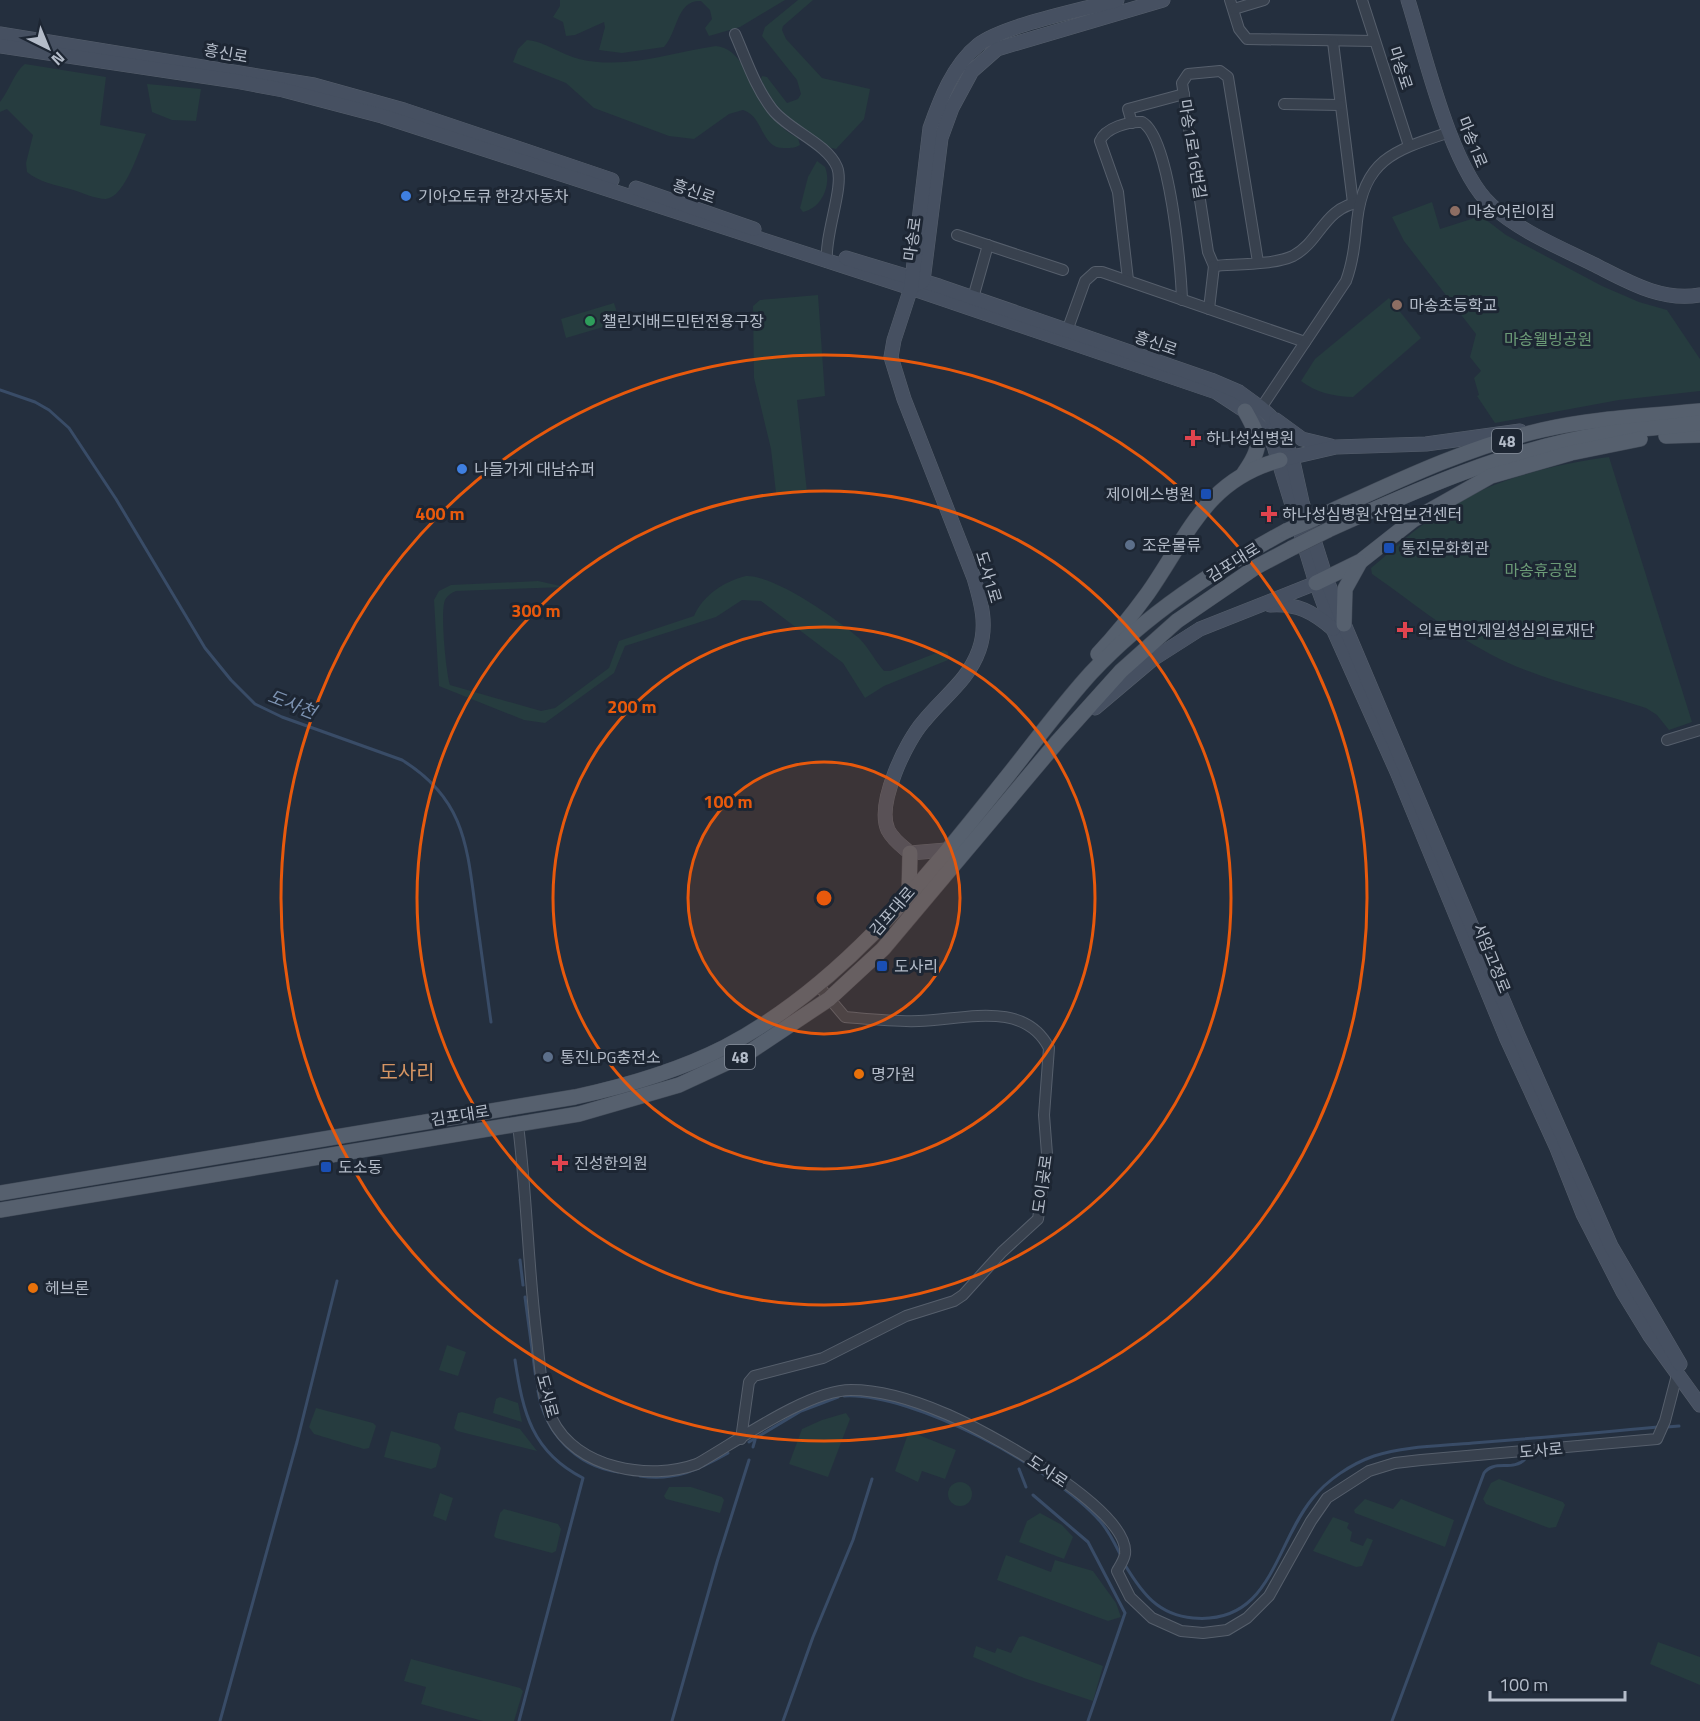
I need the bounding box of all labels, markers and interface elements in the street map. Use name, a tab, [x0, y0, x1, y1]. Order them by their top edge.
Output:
north arrow	[18, 18, 78, 78]
street label: 흥신로	[202, 37, 250, 69]
street label: 마송로	[1383, 43, 1419, 93]
text: N	[46, 46, 70, 72]
street label: 마송1로16번길	[1173, 97, 1213, 201]
street label: 마송1로	[1452, 113, 1494, 171]
street label: 흥신로	[669, 172, 719, 210]
place label: 기아오토큐 한강자동차	[418, 184, 569, 208]
marker: 기아오토큐 한강자동차	[399, 189, 413, 203]
place label: 마송어린이집	[1467, 199, 1555, 223]
marker: 마송어린이집	[1448, 204, 1462, 218]
street label: 마송로	[897, 215, 927, 263]
place label: 마송초등학교	[1409, 293, 1497, 317]
marker: 마송초등학교	[1390, 298, 1404, 312]
place label: 챌린지배드민턴전용구장	[602, 309, 764, 333]
marker: 챌린지배드민턴전용구장	[583, 314, 597, 328]
street label: 흥신로	[1131, 324, 1181, 362]
park label: 마송웰빙공원	[1504, 327, 1592, 351]
place label: 하나성심병원	[1206, 426, 1294, 450]
marker: 하나성심병원	[1184, 429, 1202, 447]
road number: 48	[1492, 429, 1522, 453]
place label: 나들가게 대남슈퍼	[474, 457, 595, 481]
marker: 나들가게 대남슈퍼	[455, 462, 469, 476]
place label: 제이에스병원	[1106, 482, 1194, 506]
marker: 제이에스병원	[1199, 487, 1213, 501]
text: 400 m	[415, 500, 465, 527]
place label: 하나성심병원 산업보건센터	[1282, 502, 1462, 526]
marker: 하나성심병원 산업보건센터	[1260, 505, 1278, 523]
place label: 조운물류	[1142, 533, 1201, 557]
street label: 김포대로	[1202, 536, 1265, 588]
place label: 통진문화회관	[1401, 536, 1490, 560]
marker: 조운물류	[1123, 538, 1137, 552]
marker: 통진문화회관	[1382, 541, 1396, 555]
street label: 도사1로	[970, 548, 1008, 606]
park label: 마송휴공원	[1504, 558, 1578, 582]
text: 300 m	[511, 597, 561, 624]
place label: 의료법인제일성심의료재단	[1418, 618, 1595, 642]
marker: 의료법인제일성심의료재단	[1396, 621, 1414, 639]
water label: 도사천	[264, 682, 322, 726]
text: 200 m	[607, 693, 657, 720]
text: 100 m	[703, 788, 753, 815]
street label: 김포대로	[864, 881, 921, 941]
centre of rings	[814, 888, 834, 908]
street label: 서암고정로	[1467, 919, 1517, 997]
place label: 도사리	[894, 954, 938, 978]
marker: 도사리	[875, 959, 889, 973]
place label: 통진LPG충전소	[560, 1045, 661, 1069]
road number: 48	[725, 1045, 755, 1069]
marker: 통진LPG충전소	[541, 1050, 555, 1064]
district label: 도사리	[379, 1056, 435, 1087]
place label: 명가원	[871, 1062, 915, 1086]
marker: 명가원	[852, 1067, 866, 1081]
street label: 김포대로	[429, 1098, 491, 1131]
place label: 진성한의원	[574, 1151, 648, 1175]
street label: 도이곶로	[1026, 1153, 1058, 1215]
marker: 진성한의원	[551, 1154, 569, 1172]
place label: 도소동	[338, 1155, 382, 1179]
marker: 도소동	[319, 1160, 333, 1174]
place label: 헤브론	[45, 1276, 89, 1300]
marker: 헤브론	[26, 1281, 40, 1295]
street label: 도사로	[531, 1372, 565, 1421]
street label: 도사로	[1518, 1436, 1564, 1464]
street label: 도사로	[1023, 1449, 1073, 1493]
scale bar	[1490, 1664, 1625, 1702]
text: 100 m	[1499, 1671, 1548, 1698]

